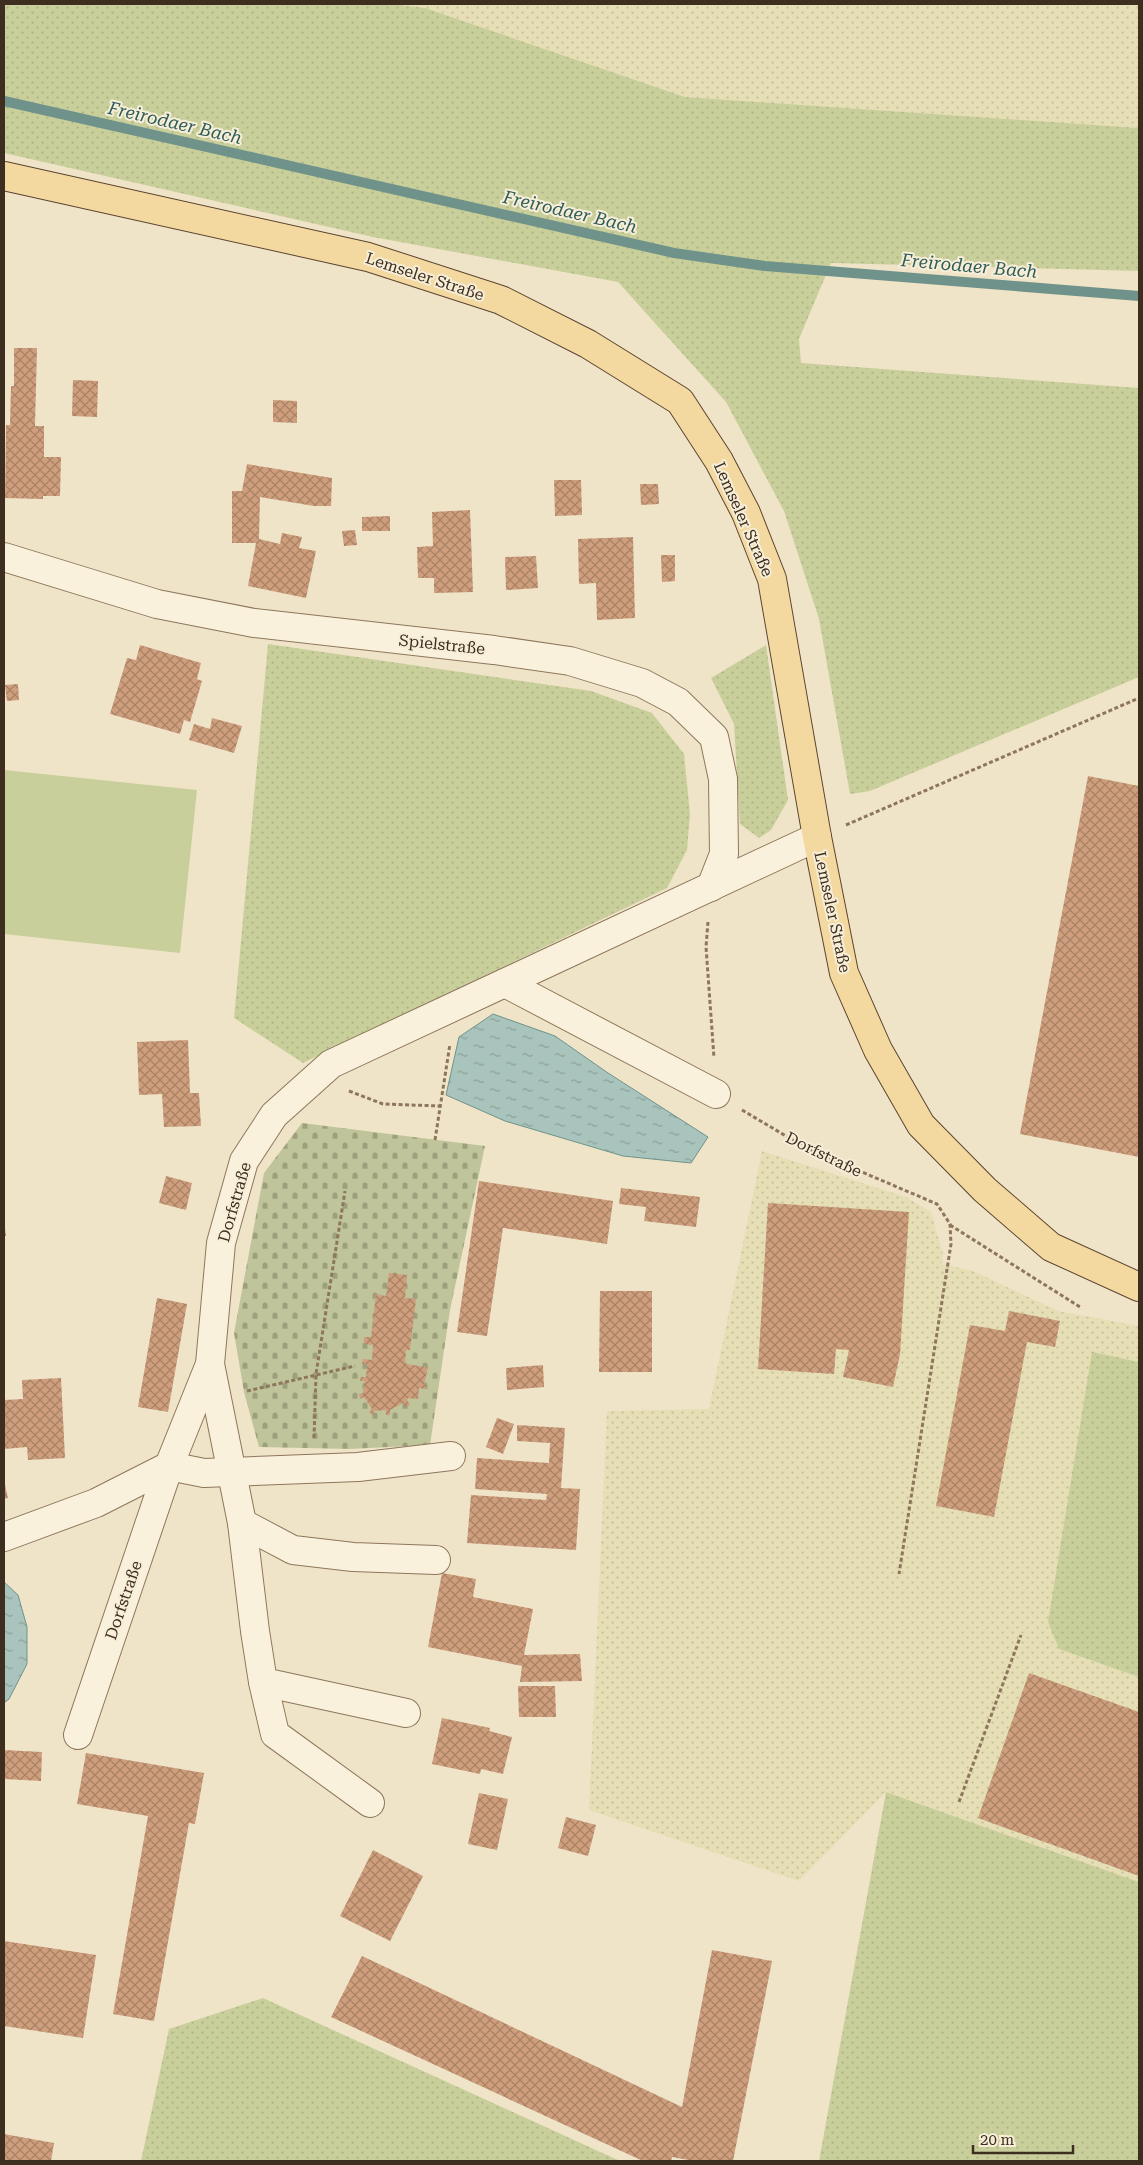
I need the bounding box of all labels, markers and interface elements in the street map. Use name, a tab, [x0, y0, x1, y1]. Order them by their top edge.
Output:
water label: Freirodaer Bach	[105, 97, 244, 148]
water label: Freirodaer Bach	[500, 186, 639, 237]
street label: Lemseler Straße	[363, 248, 487, 305]
water label: Freirodaer Bach	[899, 249, 1038, 282]
street label: Lemseler Straße	[710, 459, 777, 580]
street label: Spielstraße	[398, 631, 486, 658]
street label: Lemseler Straße	[810, 850, 855, 975]
street label: Dorfstraße	[783, 1128, 865, 1181]
street label: Dorfstraße	[214, 1160, 255, 1244]
street label: Dorfstraße	[101, 1558, 146, 1642]
scale bar	[973, 2122, 1073, 2154]
text: 20 m	[980, 2131, 1015, 2149]

